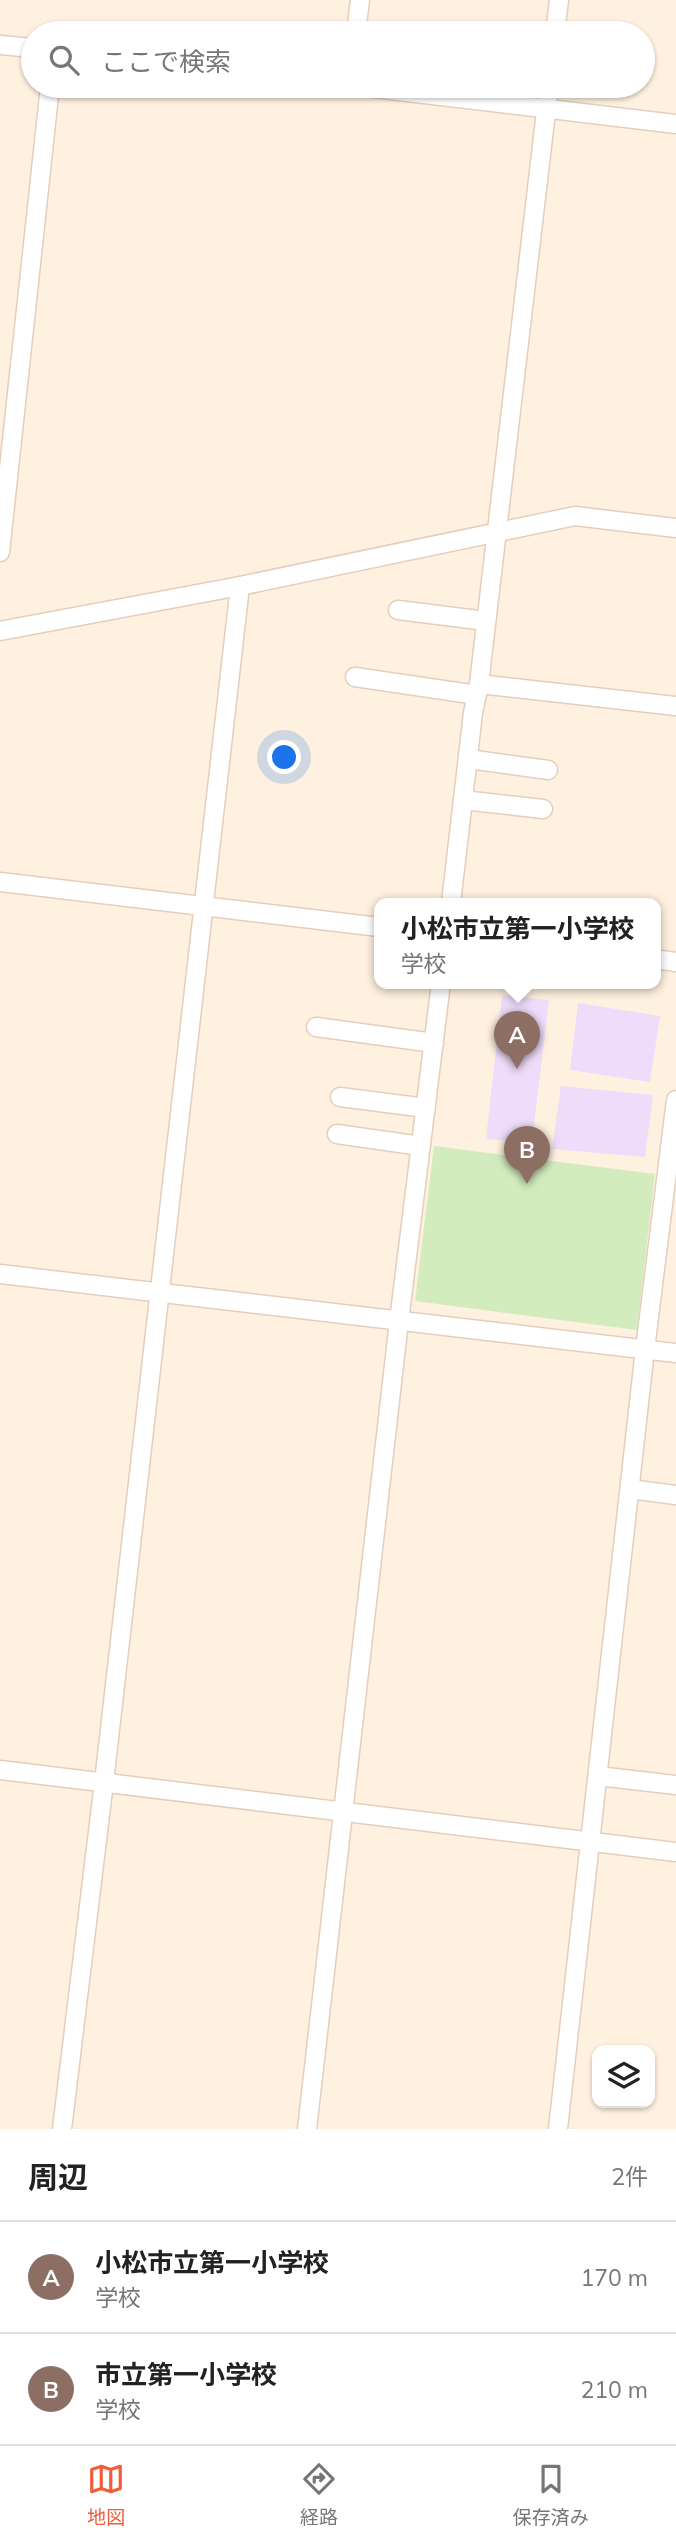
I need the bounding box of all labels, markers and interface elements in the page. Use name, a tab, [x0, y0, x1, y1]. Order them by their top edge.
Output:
search box	[21, 21, 655, 98]
icon: search	[45, 41, 83, 79]
text: ここで検索	[101, 45, 231, 78]
your location	[267, 740, 301, 774]
popup	[374, 898, 661, 989]
text: 小松市立第一小学校	[400, 912, 635, 945]
text: 学校	[400, 949, 446, 978]
pin: A	[494, 1011, 540, 1069]
pin: B	[504, 1126, 550, 1184]
map controls	[592, 2045, 655, 2108]
button: layers	[592, 2045, 655, 2108]
text: 周辺	[28, 2158, 88, 2196]
text: 2件	[611, 2162, 648, 2191]
text: 小松市立第一小学校	[95, 2246, 329, 2279]
text: A	[42, 2263, 60, 2292]
text: 170 m	[580, 2263, 648, 2292]
text: 学校	[95, 2283, 141, 2312]
text: 市立第一小学校	[95, 2358, 277, 2391]
text: B	[43, 2375, 59, 2404]
text: 210 m	[580, 2375, 648, 2404]
text: 学校	[95, 2395, 141, 2424]
tab: 地図	[87, 2460, 125, 2529]
tab: 経路	[300, 2460, 338, 2529]
tab: 保存済み	[513, 2460, 589, 2529]

